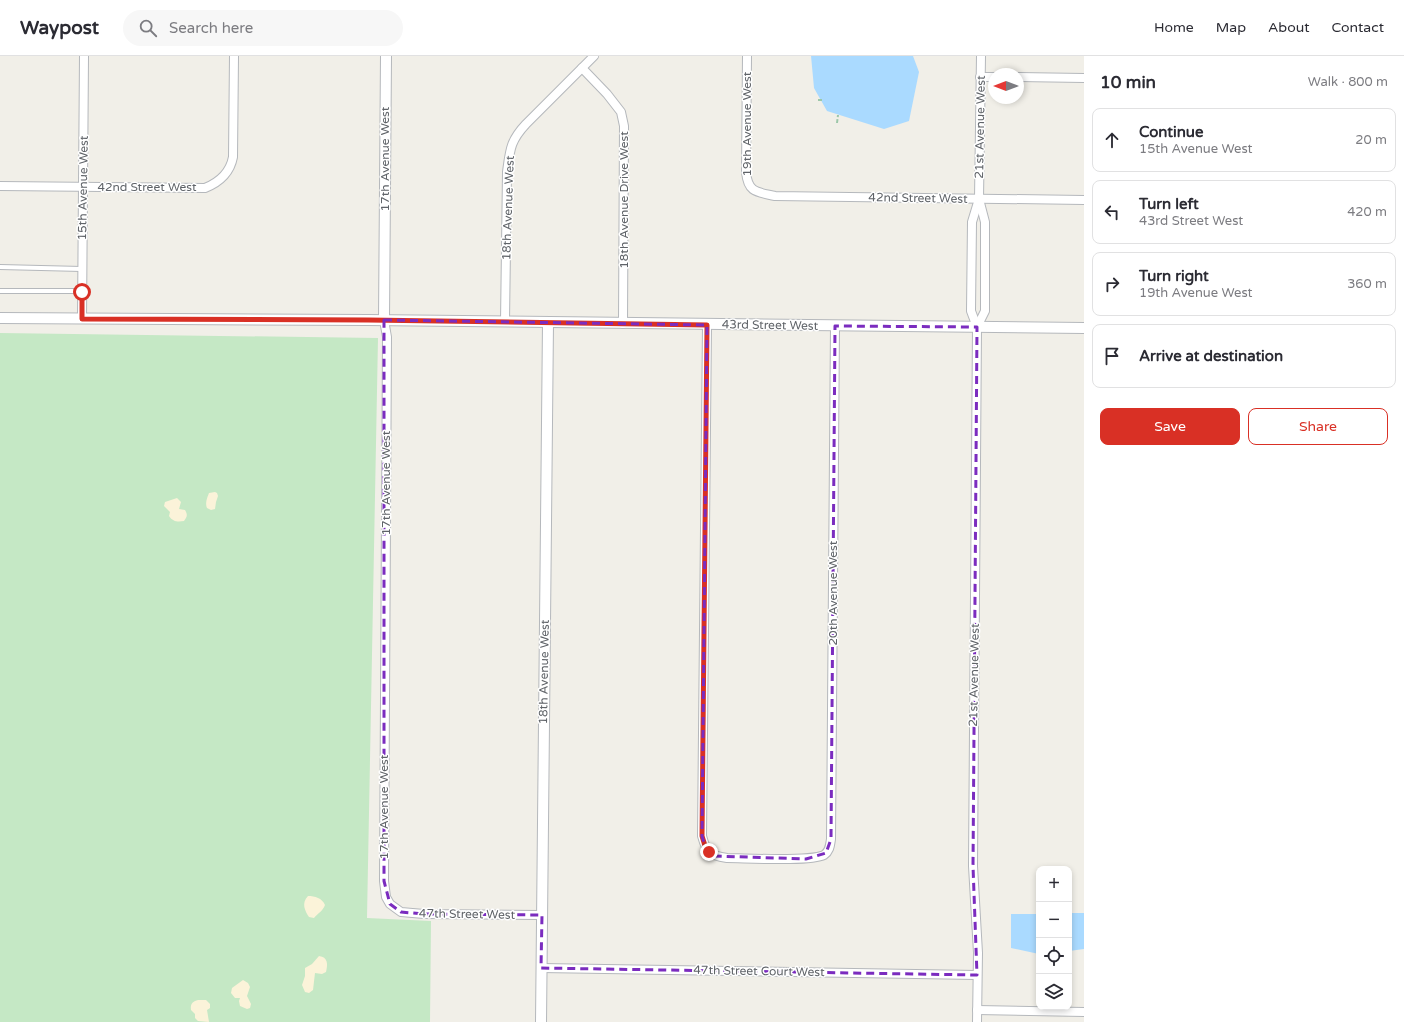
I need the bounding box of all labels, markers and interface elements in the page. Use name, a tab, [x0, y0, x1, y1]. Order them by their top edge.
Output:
search box	[123, 10, 403, 46]
text: Waypost	[20, 17, 99, 39]
icon: search	[137, 17, 159, 39]
text: Search here	[169, 19, 253, 37]
text: Home	[1154, 19, 1194, 36]
text: Map	[1216, 19, 1246, 36]
text: About	[1268, 19, 1310, 36]
text: Contact	[1332, 19, 1384, 36]
north arrow	[988, 68, 1024, 104]
street label: 19th Avenue West	[740, 71, 754, 176]
text: 10 min	[1100, 72, 1156, 93]
text: Walk · 800 m	[1308, 74, 1388, 90]
street label: 21st Avenue West	[972, 75, 988, 179]
street label: 17th Avenue West	[378, 106, 392, 211]
text: Continue	[1139, 123, 1203, 141]
icon: ahead	[1101, 129, 1123, 151]
street label: 18th Avenue Drive West	[617, 131, 631, 269]
text: 20 m	[1355, 132, 1387, 148]
street label: 15th Avenue West	[75, 135, 91, 241]
text: 15th Avenue West	[1139, 141, 1253, 157]
street label: 18th Avenue West	[499, 155, 517, 261]
street label: 42nd Street West	[97, 180, 197, 194]
street label: 42nd Street West	[868, 190, 968, 206]
text: Turn left	[1139, 195, 1199, 213]
icon: left	[1101, 201, 1123, 223]
text: 420 m	[1347, 204, 1387, 220]
text: 43rd Street West	[1139, 213, 1243, 229]
text: Turn right	[1139, 267, 1209, 285]
icon: right	[1101, 273, 1123, 295]
text: 360 m	[1347, 276, 1387, 292]
route start	[73, 283, 91, 301]
text: 19th Avenue West	[1139, 285, 1253, 301]
street label: 43rd Street West	[722, 317, 819, 333]
icon: arrive	[1101, 345, 1123, 367]
text: Arrive at destination	[1139, 347, 1283, 365]
button: Save	[1100, 408, 1240, 445]
button: Share	[1248, 408, 1388, 445]
street label: 17th Avenue West	[379, 430, 393, 535]
street label: 20th Avenue West	[826, 540, 840, 645]
street label: 18th Avenue West	[536, 619, 552, 725]
street label: 21st Avenue West	[966, 623, 982, 727]
street label: 17th Avenue West	[377, 754, 391, 859]
route end	[700, 843, 718, 861]
map controls	[1036, 866, 1072, 1010]
button: +	[1036, 866, 1072, 902]
button: −	[1036, 902, 1072, 938]
street label: 47th Street West	[419, 906, 516, 922]
button: locate	[1036, 938, 1072, 974]
street label: 47th Street Court West	[693, 963, 825, 979]
button: layers	[1036, 974, 1072, 1010]

